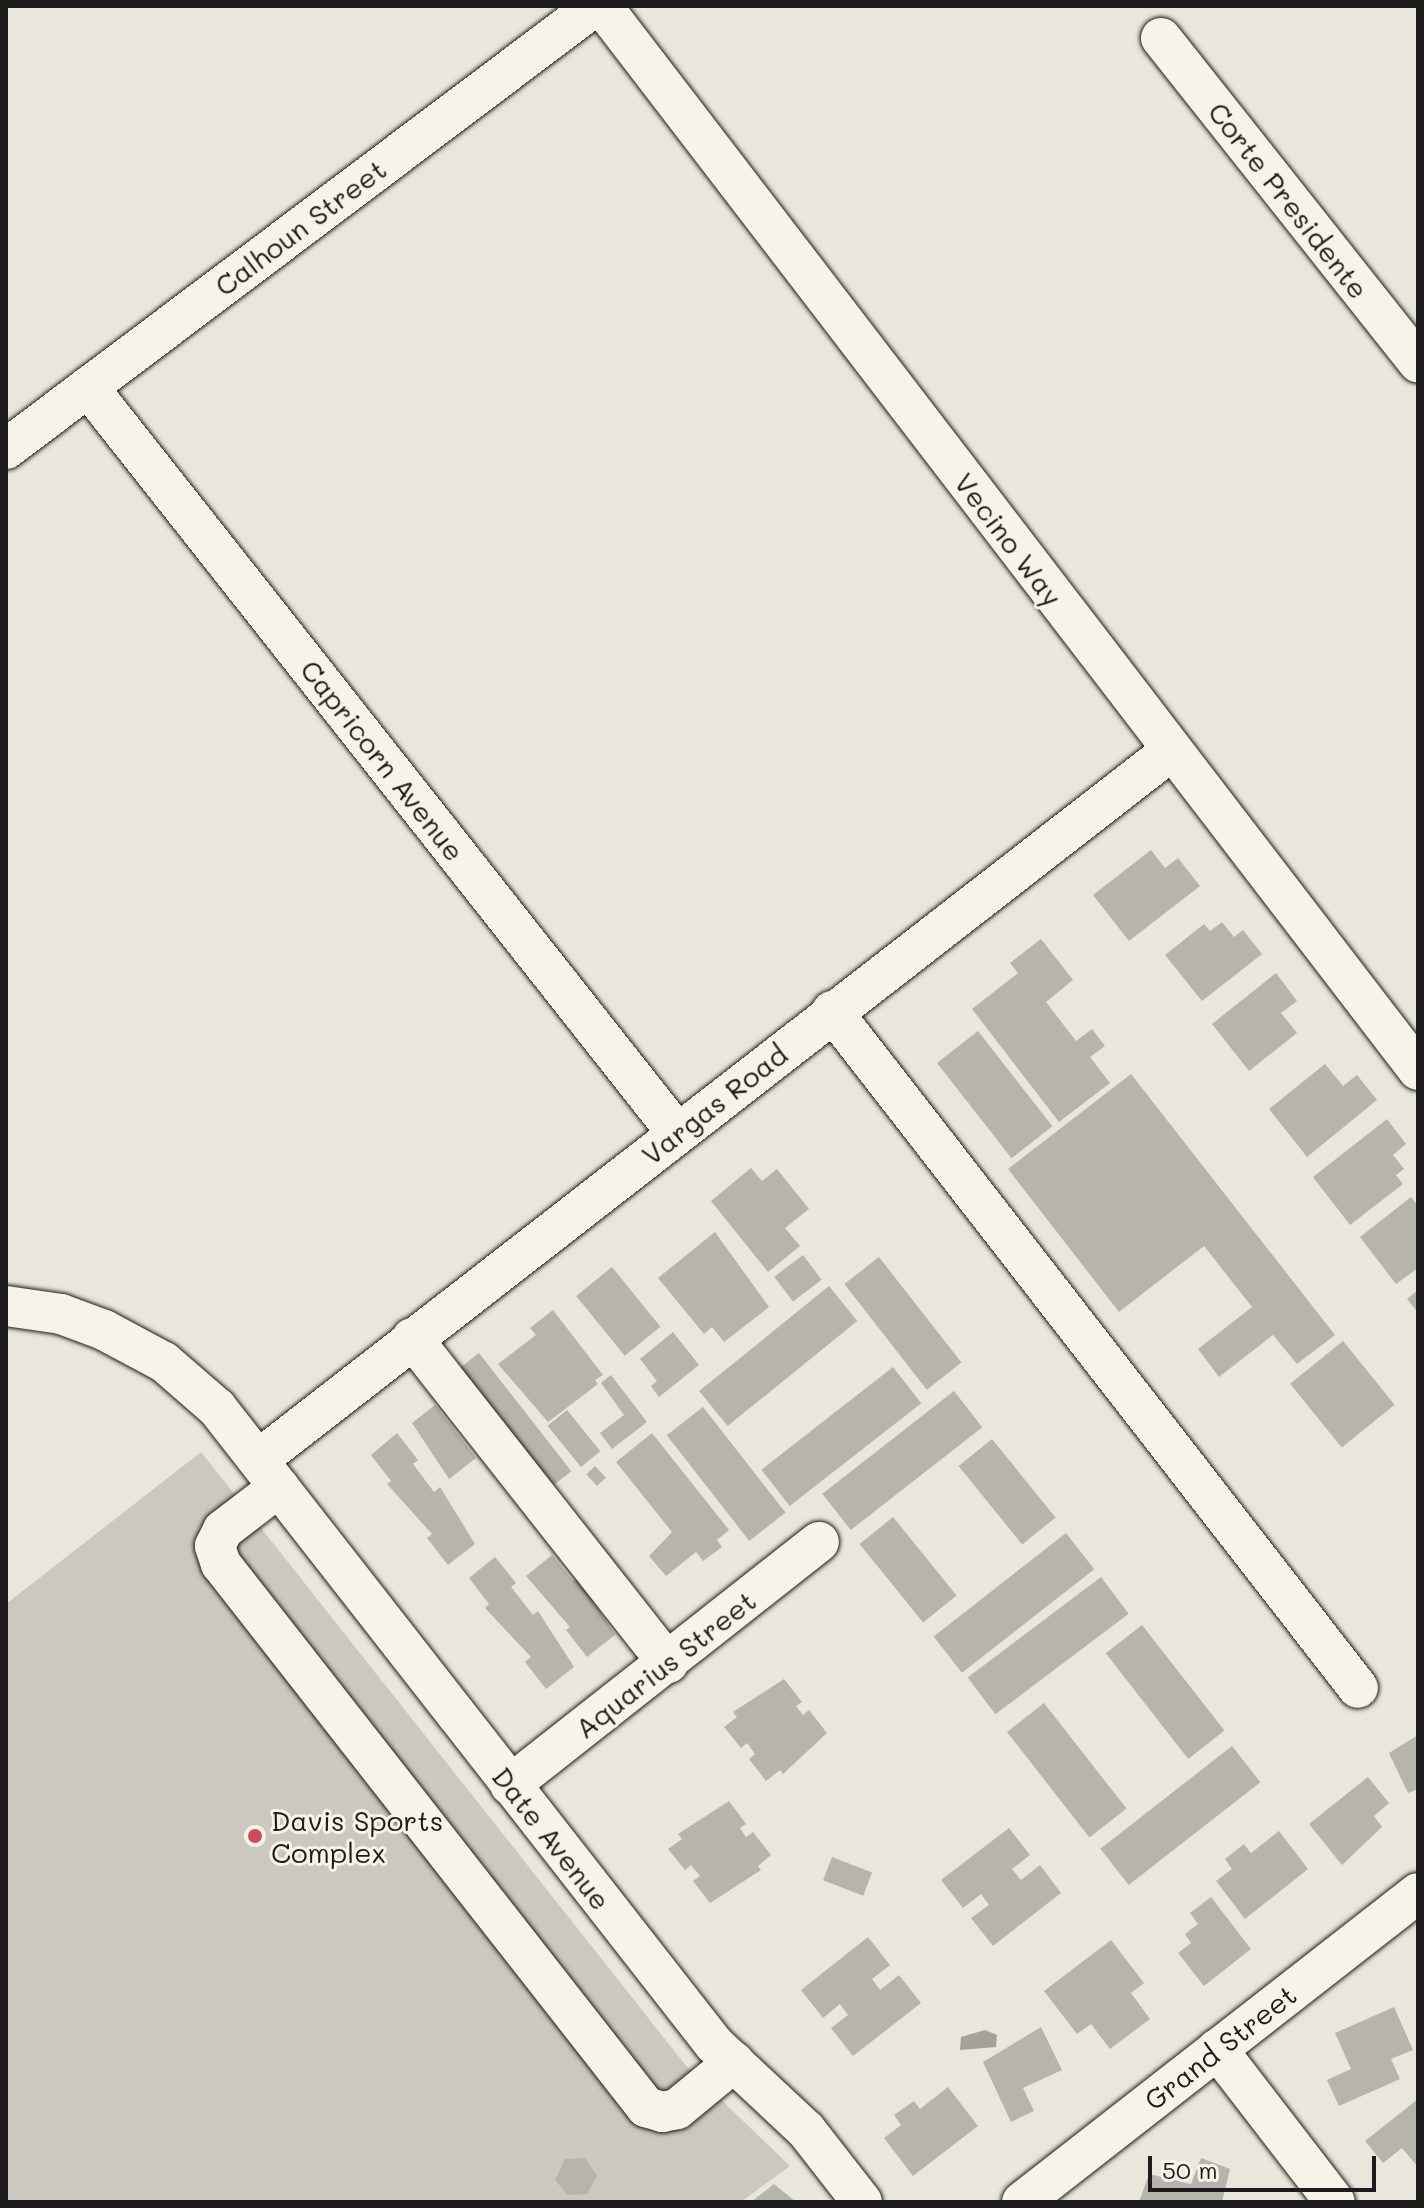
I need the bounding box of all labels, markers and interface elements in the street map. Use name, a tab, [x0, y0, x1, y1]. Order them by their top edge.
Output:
street label: Corte Presidente	[1202, 95, 1376, 305]
street label: Calhoun Street	[208, 152, 392, 302]
street label: Vecino Way	[948, 466, 1070, 612]
street label: Capricorn Avenue	[294, 653, 472, 867]
street label: Vargas Road	[635, 1037, 793, 1171]
street label: Aquarius Street	[568, 1583, 762, 1745]
street label: Date Avenue	[486, 1760, 618, 1916]
place label: Davis Sports Complex	[271, 1803, 443, 1869]
marker: Davis Sports Complex	[246, 1827, 264, 1845]
street label: Grand Street	[1137, 1977, 1303, 2117]
scale bar	[1152, 2140, 1380, 2190]
text: 50 m	[1162, 2154, 1218, 2185]

